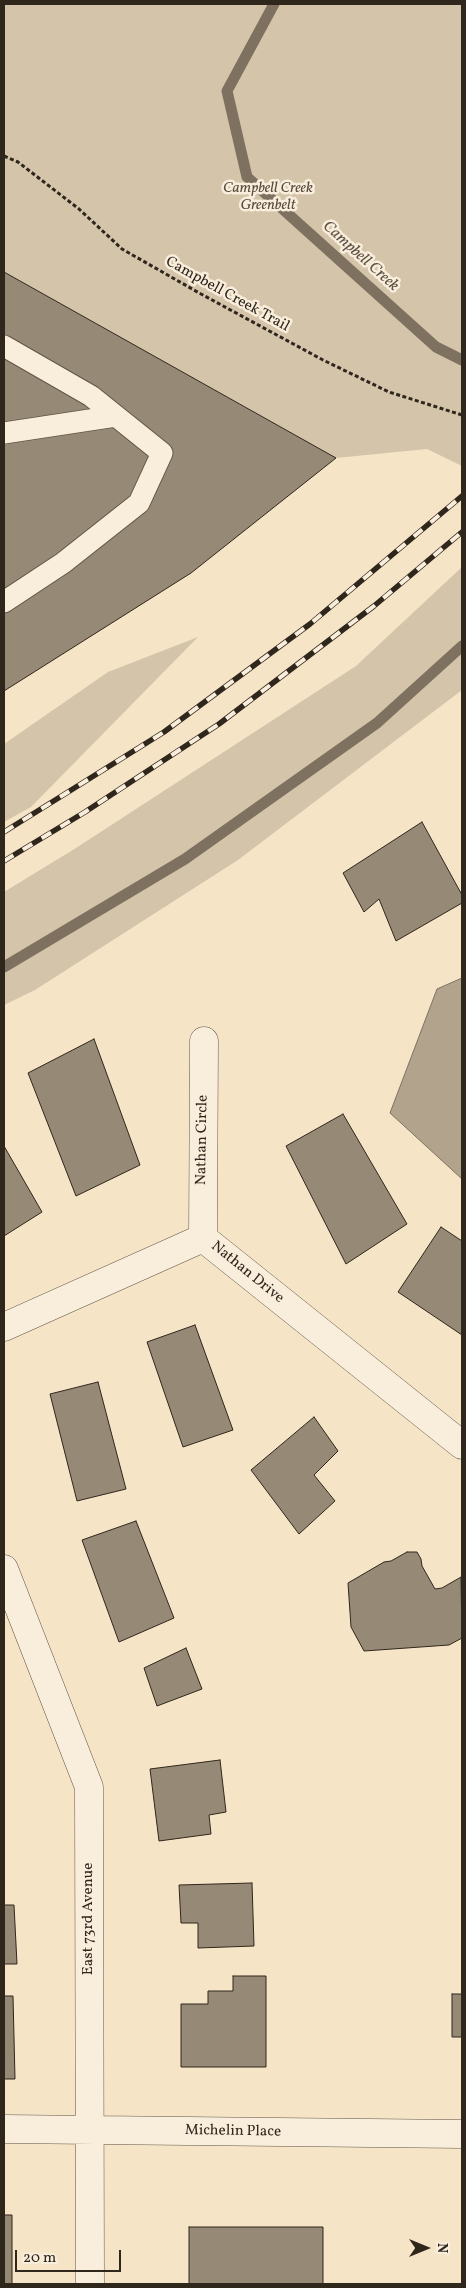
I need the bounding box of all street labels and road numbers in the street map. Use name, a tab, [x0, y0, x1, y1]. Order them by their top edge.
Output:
street label: Campbell Creek Trail	[162, 254, 292, 336]
street label: Nathan Circle	[193, 1095, 213, 1185]
street label: Nathan Drive	[207, 1238, 287, 1308]
street label: East 73rd Avenue	[80, 1863, 98, 1975]
street label: Michelin Place	[185, 2122, 281, 2142]

